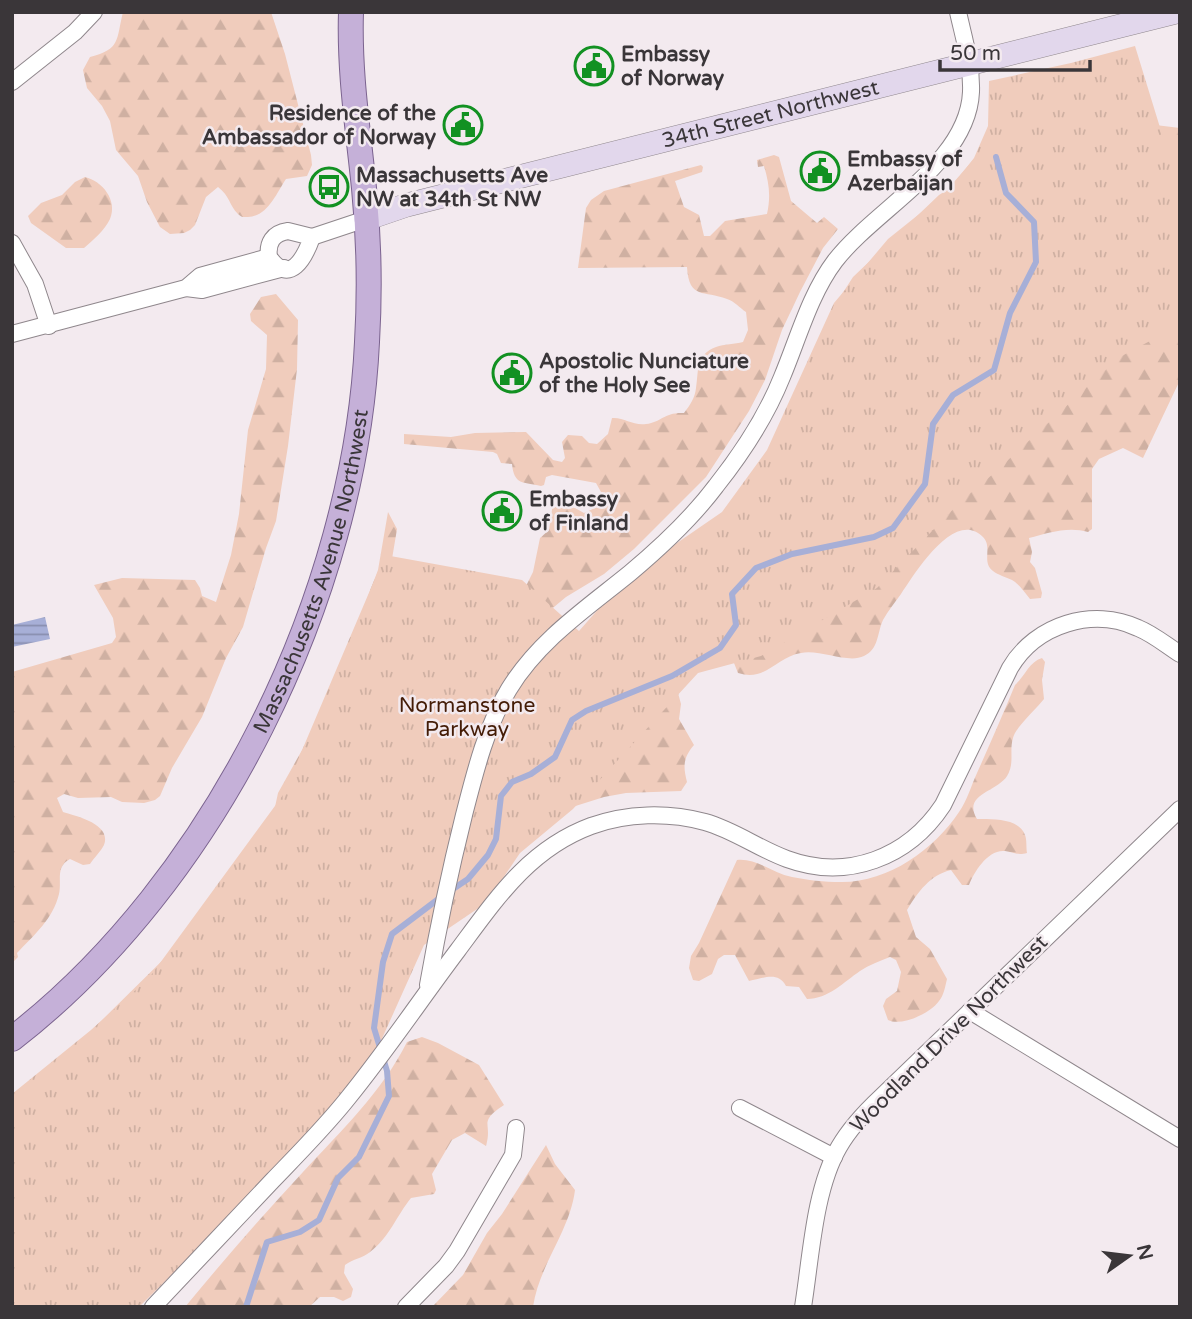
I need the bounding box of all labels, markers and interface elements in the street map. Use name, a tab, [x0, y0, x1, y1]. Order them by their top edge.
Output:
scale bar	[940, 28, 1090, 72]
text: 50 m	[950, 41, 1001, 66]
place label: Embassy of Norway	[621, 42, 725, 91]
public building icon: Embassy of Norway	[573, 45, 615, 87]
street label: 34th Street Northwest	[659, 75, 881, 153]
place label: Residence of the Ambassador of Norway	[202, 101, 437, 150]
public building icon: Residence of the Ambassador of Norway	[442, 104, 484, 146]
place label: Embassy of Azerbaijan	[847, 147, 963, 196]
public building icon: Embassy of Azerbaijan	[799, 150, 841, 192]
place label: Massachusetts Ave NW at 34th St NW	[356, 163, 548, 212]
bus stop icon: Massachusetts Ave NW at 34th St NW	[308, 166, 350, 208]
place label: Apostolic Nunciature of the Holy See	[539, 349, 749, 398]
public building icon: Apostolic Nunciature of the Holy See	[491, 352, 533, 394]
street label: Massachusetts Avenue Northwest	[248, 408, 373, 737]
place label: Embassy of Finland	[529, 487, 629, 536]
public building icon: Embassy of Finland	[481, 490, 523, 532]
park label: Normanstone Parkway	[399, 693, 535, 742]
street label: Woodland Drive Northwest	[845, 930, 1053, 1138]
north arrow	[1094, 1221, 1164, 1291]
text: N	[1132, 1242, 1157, 1262]

